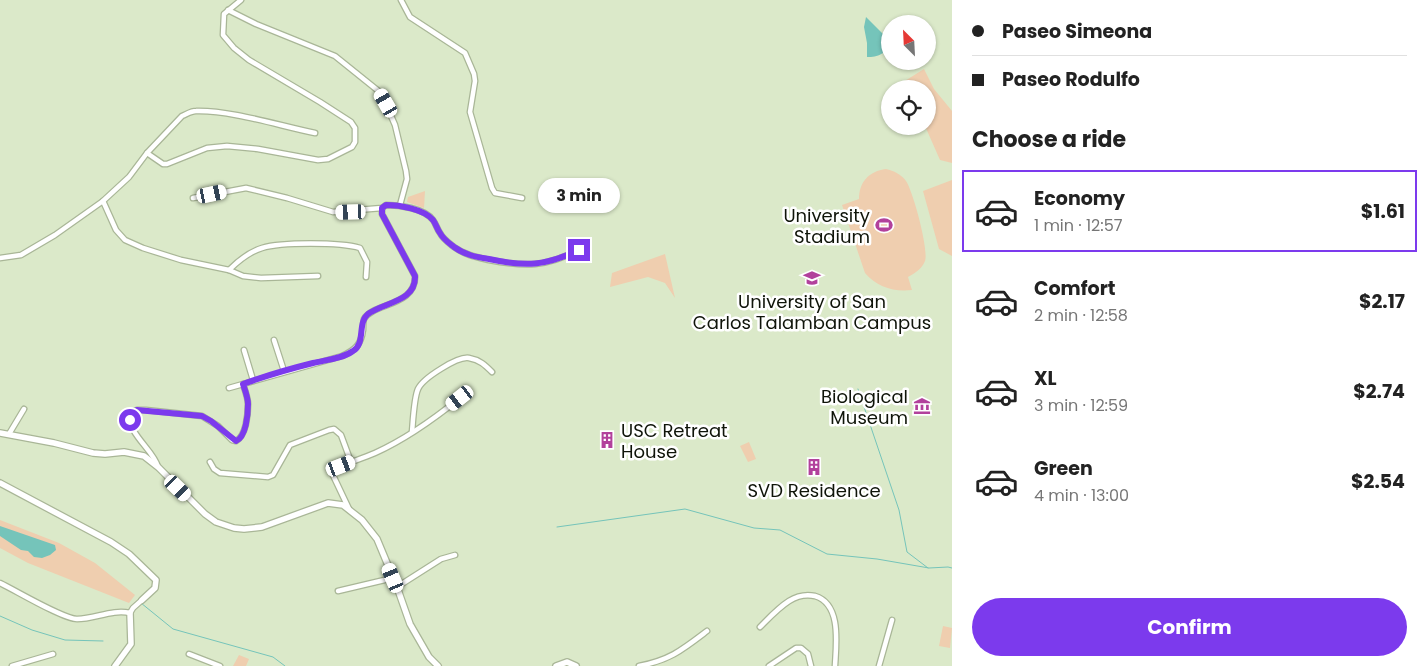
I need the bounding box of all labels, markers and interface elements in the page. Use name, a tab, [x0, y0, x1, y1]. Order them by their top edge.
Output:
north arrow	[881, 15, 936, 70]
map controls	[881, 15, 936, 135]
text: Paseo Simeona	[1002, 18, 1152, 45]
text: Paseo Rodulfo	[1002, 66, 1140, 93]
button: locate	[881, 80, 936, 135]
car	[372, 86, 399, 120]
text: Choose a ride	[972, 124, 1126, 155]
callout: 3 min	[538, 178, 620, 212]
car	[195, 184, 228, 204]
text: 3 min	[556, 184, 602, 207]
text: Economy	[1034, 185, 1125, 212]
icon: car	[974, 189, 1019, 234]
text: $1.61	[1361, 198, 1405, 225]
place label: University Stadium	[783, 203, 870, 249]
car	[335, 204, 366, 220]
text: 1 min · 12:57	[1034, 214, 1123, 237]
sports icon: University Stadium	[874, 215, 894, 235]
route end	[568, 239, 590, 261]
school or university icon: University of San Carlos Talamban Campus	[802, 268, 822, 288]
text: Comfort	[1034, 275, 1116, 302]
icon: car	[974, 279, 1019, 324]
text: $2.17	[1359, 288, 1405, 315]
place label: University of San Carlos Talamban Campus	[693, 289, 931, 335]
text: 2 min · 12:58	[1034, 304, 1128, 327]
text: XL	[1034, 365, 1057, 392]
icon: car	[974, 369, 1019, 414]
text: $2.74	[1353, 378, 1405, 405]
car	[443, 383, 476, 413]
place label: Biological Museum	[821, 384, 908, 430]
text: 3 min · 12:59	[1034, 394, 1128, 417]
museum icon: Biological Museum	[912, 396, 932, 416]
route start	[119, 409, 141, 431]
place label: USC Retreat House	[621, 418, 728, 464]
building icon: USC Retreat House	[597, 430, 617, 450]
car	[324, 454, 357, 478]
text: Green	[1034, 455, 1093, 482]
building icon: SVD Residence	[804, 457, 824, 477]
icon: car	[974, 459, 1019, 504]
text: $2.54	[1351, 468, 1405, 495]
car	[161, 472, 194, 504]
place label: SVD Residence	[747, 478, 881, 503]
text: 4 min · 13:00	[1034, 484, 1129, 507]
car	[380, 561, 405, 595]
button: Confirm	[972, 598, 1407, 656]

